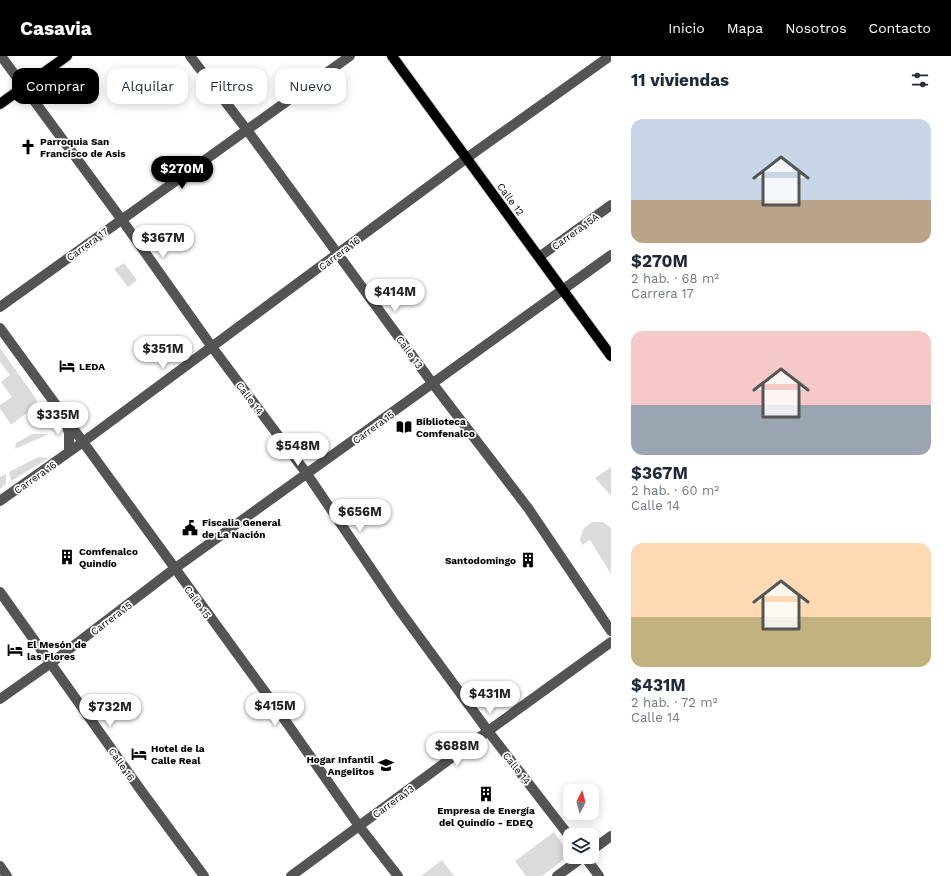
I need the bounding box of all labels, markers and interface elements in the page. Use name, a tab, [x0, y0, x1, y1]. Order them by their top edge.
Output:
text: Casavia	[20, 17, 92, 40]
text: Inicio	[668, 20, 705, 36]
text: Mapa	[727, 20, 763, 36]
text: Nosotros	[785, 20, 847, 36]
text: Contacto	[869, 20, 931, 36]
chip: Comprar	[12, 68, 99, 104]
chip: Alquilar	[107, 68, 188, 104]
chip: Filtros	[196, 68, 267, 104]
chip: Nuevo	[275, 68, 346, 104]
icon: filters	[909, 69, 931, 91]
text: 11 viviendas	[631, 70, 729, 90]
place label: Parroquia San Francisco de Asis	[40, 136, 126, 159]
church icon: Parroquia San Francisco de Asis	[19, 138, 37, 156]
icon: home	[745, 145, 817, 217]
pin: $270M	[154, 156, 210, 190]
text: $270M	[160, 161, 204, 176]
street label: Calle 12	[495, 181, 526, 218]
street label: Carrera 15A	[550, 211, 601, 252]
pin: $367M	[135, 225, 191, 259]
street label: Carrera 17	[64, 226, 110, 263]
text: $367M	[141, 230, 185, 245]
street label: Carrera 16	[316, 234, 362, 272]
text: $270M	[631, 251, 688, 271]
text: 2 hab. · 68 m²	[631, 271, 719, 286]
pin: $414M	[367, 279, 423, 313]
text: $414M	[374, 284, 416, 299]
text: Carrera 17	[631, 286, 694, 301]
street label: Calle 13	[394, 334, 425, 371]
pin: $351M	[135, 336, 191, 370]
text: $351M	[142, 341, 184, 356]
hotel icon: LEDA	[58, 357, 76, 375]
icon: home	[745, 357, 817, 429]
place label: LEDA	[79, 361, 105, 372]
street label: Calle 14	[234, 380, 265, 417]
pin: $335M	[30, 402, 86, 436]
text: $335M	[36, 407, 80, 422]
street label: Carrera 15	[350, 409, 396, 446]
place label: Biblioteca Comfenalco	[416, 416, 475, 439]
library icon: Biblioteca Comfenalco	[395, 418, 413, 436]
pin: $548M	[270, 433, 326, 467]
text: $548M	[276, 438, 320, 453]
street label: Carrera 16	[12, 459, 58, 496]
text: $367M	[631, 463, 688, 483]
text: 2 hab. · 60 m²	[631, 483, 719, 498]
text: Calle 14	[631, 498, 680, 513]
pin: $656M	[332, 499, 388, 533]
text: $656M	[338, 504, 382, 519]
place label: Fiscalia General de La Nación	[202, 517, 282, 540]
public building icon: Fiscalia General de La Nación	[181, 519, 199, 537]
place label: Comfenalco Quindío	[79, 546, 138, 569]
building icon: Comfenalco Quindío	[58, 548, 76, 566]
building icon: Santodomingo	[519, 551, 537, 569]
place label: Santodomingo	[445, 555, 516, 566]
icon: home	[745, 569, 817, 641]
street label: Calle 15	[182, 584, 213, 621]
street label: Carrera 15	[89, 599, 134, 637]
place label: El Mesón de las Flores	[27, 639, 87, 662]
hotel icon: El Mesón de las Flores	[6, 641, 24, 659]
text: $431M	[631, 675, 686, 695]
pin: $431M	[462, 681, 518, 715]
text: $431M	[469, 686, 511, 701]
pin: $415M	[247, 693, 303, 727]
pin: $732M	[82, 694, 138, 728]
text: 2 hab. · 72 m²	[631, 695, 718, 710]
text: $415M	[254, 698, 296, 713]
text: $732M	[88, 699, 132, 714]
text: Calle 14	[631, 710, 680, 725]
pin: $688M	[429, 733, 485, 767]
text: $688M	[435, 738, 479, 753]
place label: Hotel de la Calle Real	[151, 743, 205, 766]
hotel icon: Hotel de la Calle Real	[130, 745, 148, 763]
street label: Calle 16	[106, 746, 137, 783]
street label: Calle 14	[501, 750, 533, 787]
place label: Hogar Infantil Angelitos	[306, 754, 375, 777]
school or university icon: Hogar Infantil Angelitos	[377, 756, 395, 774]
street label: Carrera 13	[370, 783, 416, 820]
north arrow	[563, 784, 599, 820]
map controls	[563, 784, 599, 864]
building icon: Empresa de Energía del Quindío - EDEQ	[477, 785, 495, 803]
place label: Empresa de Energía del Quindío - EDEQ	[437, 805, 535, 828]
button: layers	[563, 828, 599, 864]

